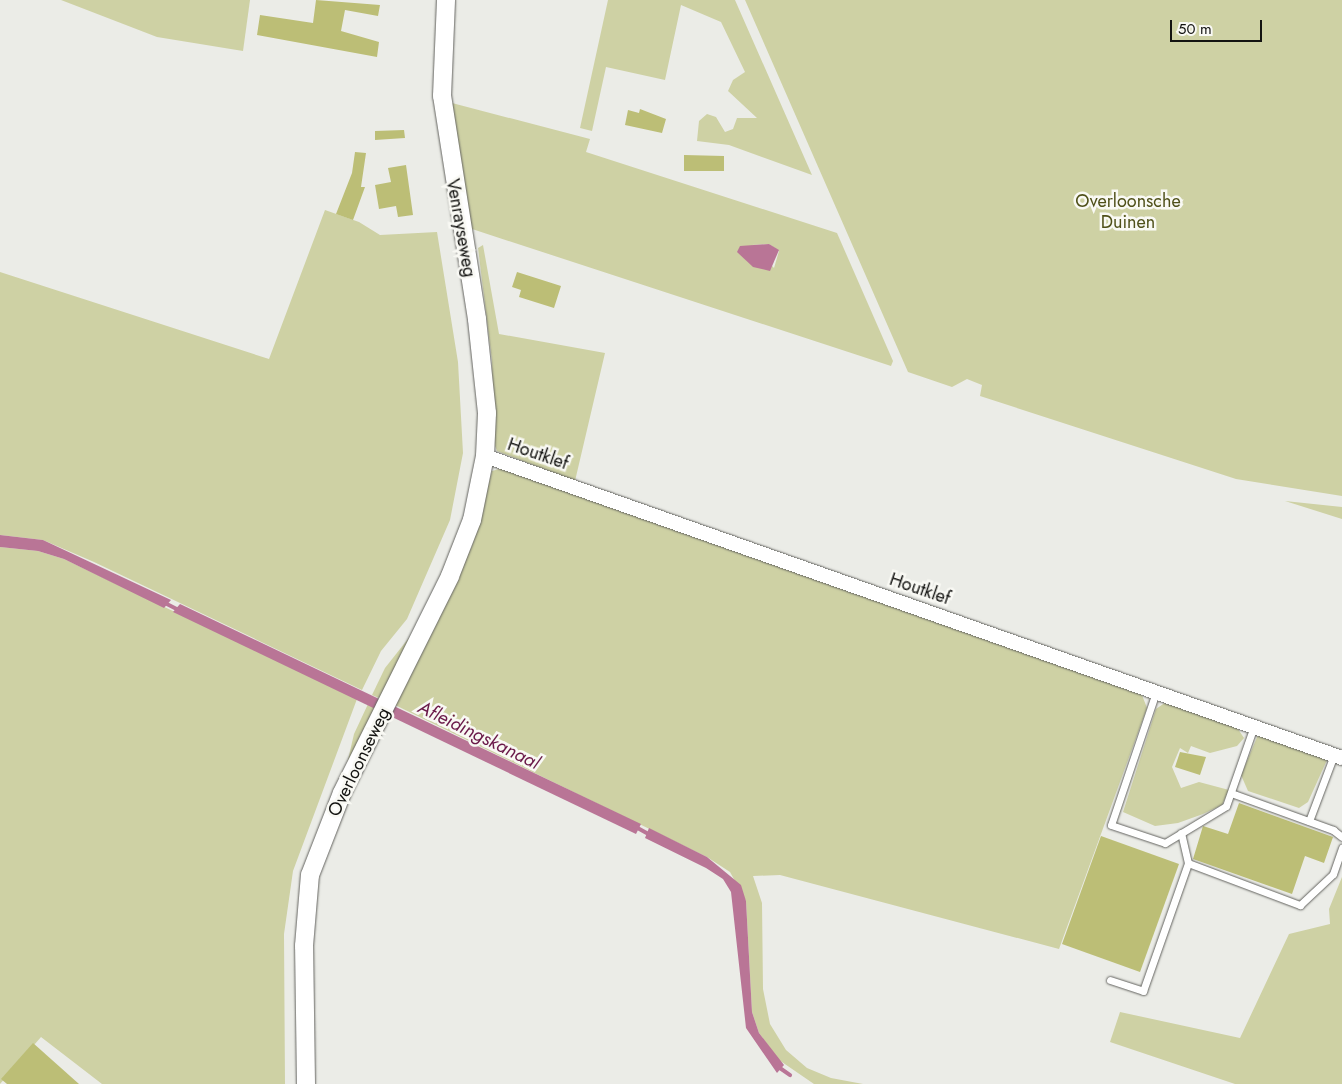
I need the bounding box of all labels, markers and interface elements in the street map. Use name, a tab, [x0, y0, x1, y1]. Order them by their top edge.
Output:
scale bar	[1172, 10, 1264, 42]
text: 50 m	[1178, 18, 1212, 40]
street label: Venrayseweg	[442, 177, 480, 279]
park label: Overloonsche Duinen	[1075, 191, 1181, 233]
street label: Houtklef	[505, 434, 571, 474]
street label: Houtklef	[887, 569, 953, 609]
water label: Afleidingskanaal	[414, 696, 544, 774]
street label: Overloonseweg	[323, 704, 395, 820]

